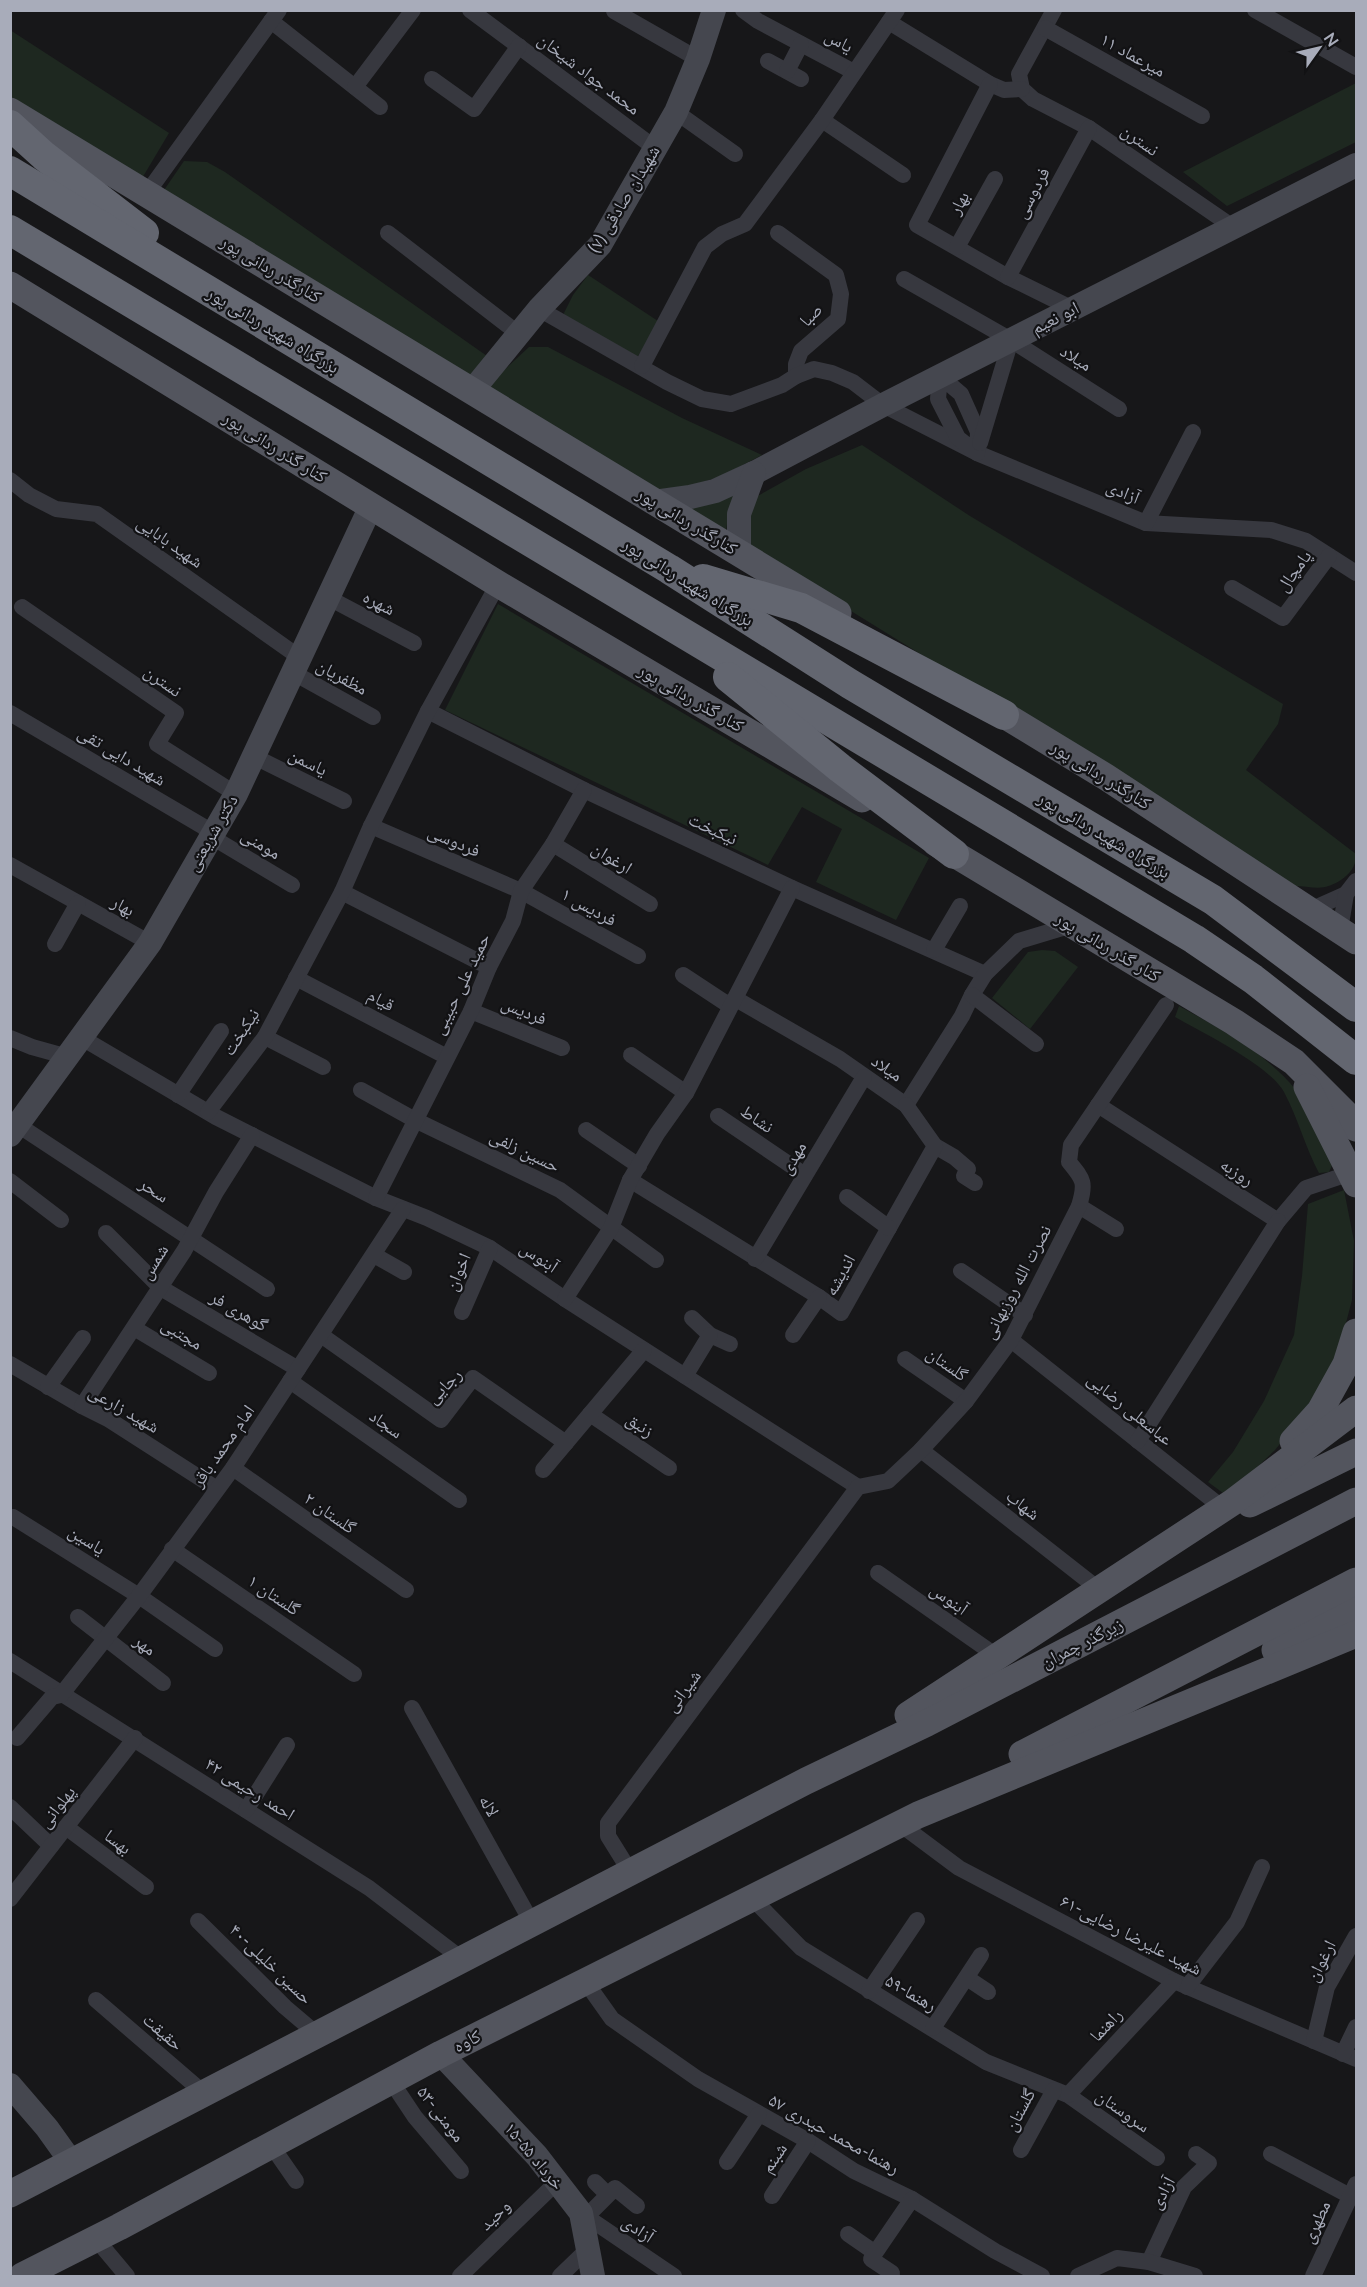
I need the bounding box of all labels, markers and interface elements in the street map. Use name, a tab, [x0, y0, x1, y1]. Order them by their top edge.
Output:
north arrow	[1289, 18, 1349, 78]
street label: یاس	[821, 24, 857, 58]
street label: میرعماد ۱۱	[1097, 27, 1170, 81]
street label: محمد جواد شیخان	[534, 28, 645, 120]
text: N	[1321, 29, 1343, 50]
street label: نسترن	[1117, 118, 1164, 161]
street label: شهیدان صادقی (۷)	[582, 141, 665, 257]
street label: فردوسی	[1009, 163, 1055, 222]
street label: بهار	[942, 187, 974, 219]
street label: کنارگذر ردانی پور	[216, 229, 326, 308]
street label: بزرگراه شهید ردانی پور	[202, 280, 344, 378]
street label: ابو نعیم	[1027, 296, 1083, 340]
street label: صبا	[794, 298, 827, 331]
street label: میلاد	[1056, 339, 1096, 376]
street label: کنار گذر ردانی پور	[218, 405, 332, 488]
street label: آزادی	[1103, 474, 1144, 509]
street label: کنارگذر ردانی پور	[632, 481, 742, 560]
street label: شهید بابایی	[133, 510, 208, 573]
street label: بزرگراه شهید ردانی پور	[617, 531, 758, 631]
street label: پامچال	[1271, 545, 1317, 596]
street label: شهره	[360, 585, 399, 619]
street label: مظفریان	[313, 653, 372, 700]
street label: کنار گذر ردانی پور	[633, 657, 749, 738]
street label: نسترن	[140, 659, 187, 702]
street label: شهید دایی تقی	[74, 720, 170, 791]
street label: کنارگذر ردانی پور	[1046, 734, 1156, 815]
street label: یاسمن	[285, 742, 331, 781]
street label: بزرگراه شهید ردانی پور	[1033, 785, 1175, 883]
street label: دکتر شریعتی	[180, 790, 243, 875]
street label: نیکبخت	[685, 807, 742, 849]
street label: فردوسی	[424, 819, 484, 862]
street label: مومنی	[237, 823, 285, 864]
street label: ارغوان	[588, 836, 637, 879]
street label: فردیس ۱	[558, 882, 621, 931]
street label: بهار	[107, 889, 139, 921]
street label: کنار گذر ردانی پور	[1051, 906, 1165, 987]
street label: حمید علی حبیبی	[426, 929, 495, 1038]
street label: قیام	[363, 983, 399, 1017]
street label: فردیس	[498, 991, 550, 1030]
street label: نیکبخت	[217, 1004, 264, 1059]
street label: میلاد	[868, 1049, 907, 1086]
street label: نشاط	[737, 1099, 778, 1137]
street label: حسین زلفی	[486, 1124, 564, 1177]
street label: مهدی	[774, 1137, 811, 1179]
street label: روزبه	[1216, 1152, 1258, 1191]
street label: سحر	[135, 1171, 174, 1207]
street label: نصرت الله روزبهانی	[977, 1221, 1056, 1343]
street label: آبنوس	[516, 1236, 563, 1278]
street label: شمس	[134, 1240, 173, 1284]
street label: اخوان	[439, 1249, 476, 1294]
street label: اندیشه	[819, 1250, 860, 1299]
street label: گوهری فر	[205, 1284, 273, 1337]
street label: مجتبی	[157, 1312, 207, 1355]
street label: گلستان	[922, 1341, 973, 1386]
street label: رجایی	[421, 1363, 466, 1408]
street label: عباسعلی رضایی	[1083, 1367, 1178, 1450]
street label: شهید زارعی	[85, 1379, 164, 1438]
street label: امام محمد باقر	[185, 1400, 260, 1493]
street label: سجاد	[366, 1404, 408, 1443]
street label: زنبق	[622, 1407, 659, 1442]
street label: شهاب	[1002, 1484, 1045, 1525]
street label: گلستان ۲	[300, 1487, 361, 1539]
street label: یاسین	[64, 1519, 110, 1560]
street label: گلستان ۱	[244, 1569, 305, 1621]
street label: آبنوس	[926, 1577, 973, 1620]
street label: زیرگذر چمران	[1037, 1612, 1127, 1673]
street label: مهر	[129, 1628, 161, 1660]
street label: شیرانی	[659, 1665, 706, 1716]
street label: ۴۲ احمد رحیمی	[201, 1752, 300, 1825]
street label: پهلوانی	[33, 1781, 80, 1833]
street label: لاله	[475, 1791, 505, 1820]
street label: بهسا	[100, 1824, 137, 1859]
street label: ۶۱-شهید علیرضا رضایی	[1057, 1889, 1206, 1980]
street label: ۴۰-حسین خلیلی	[225, 1918, 318, 2009]
street label: ارغوان	[1300, 1936, 1341, 1985]
street label: ۵۹-رهنما	[882, 1969, 941, 2016]
street label: راهنما	[1084, 2003, 1126, 2046]
street label: حقیقت	[139, 2008, 188, 2055]
street label: کاوه	[449, 2024, 484, 2056]
street label: ۵۳-مومنی	[412, 2081, 471, 2147]
street label: گلستان	[999, 2084, 1041, 2135]
street label: سروستان	[1092, 2084, 1155, 2137]
street label: ۵۷ رهنما-محمد حیدری	[765, 2088, 904, 2179]
street label: ۱۵-۵۵ خرداد	[500, 2117, 569, 2194]
street label: شبنم	[755, 2138, 793, 2178]
street label: آزادی	[1143, 2172, 1180, 2213]
street label: وحید	[474, 2194, 515, 2235]
street label: مطهری	[1296, 2197, 1335, 2247]
street label: آزادی	[618, 2210, 659, 2248]

